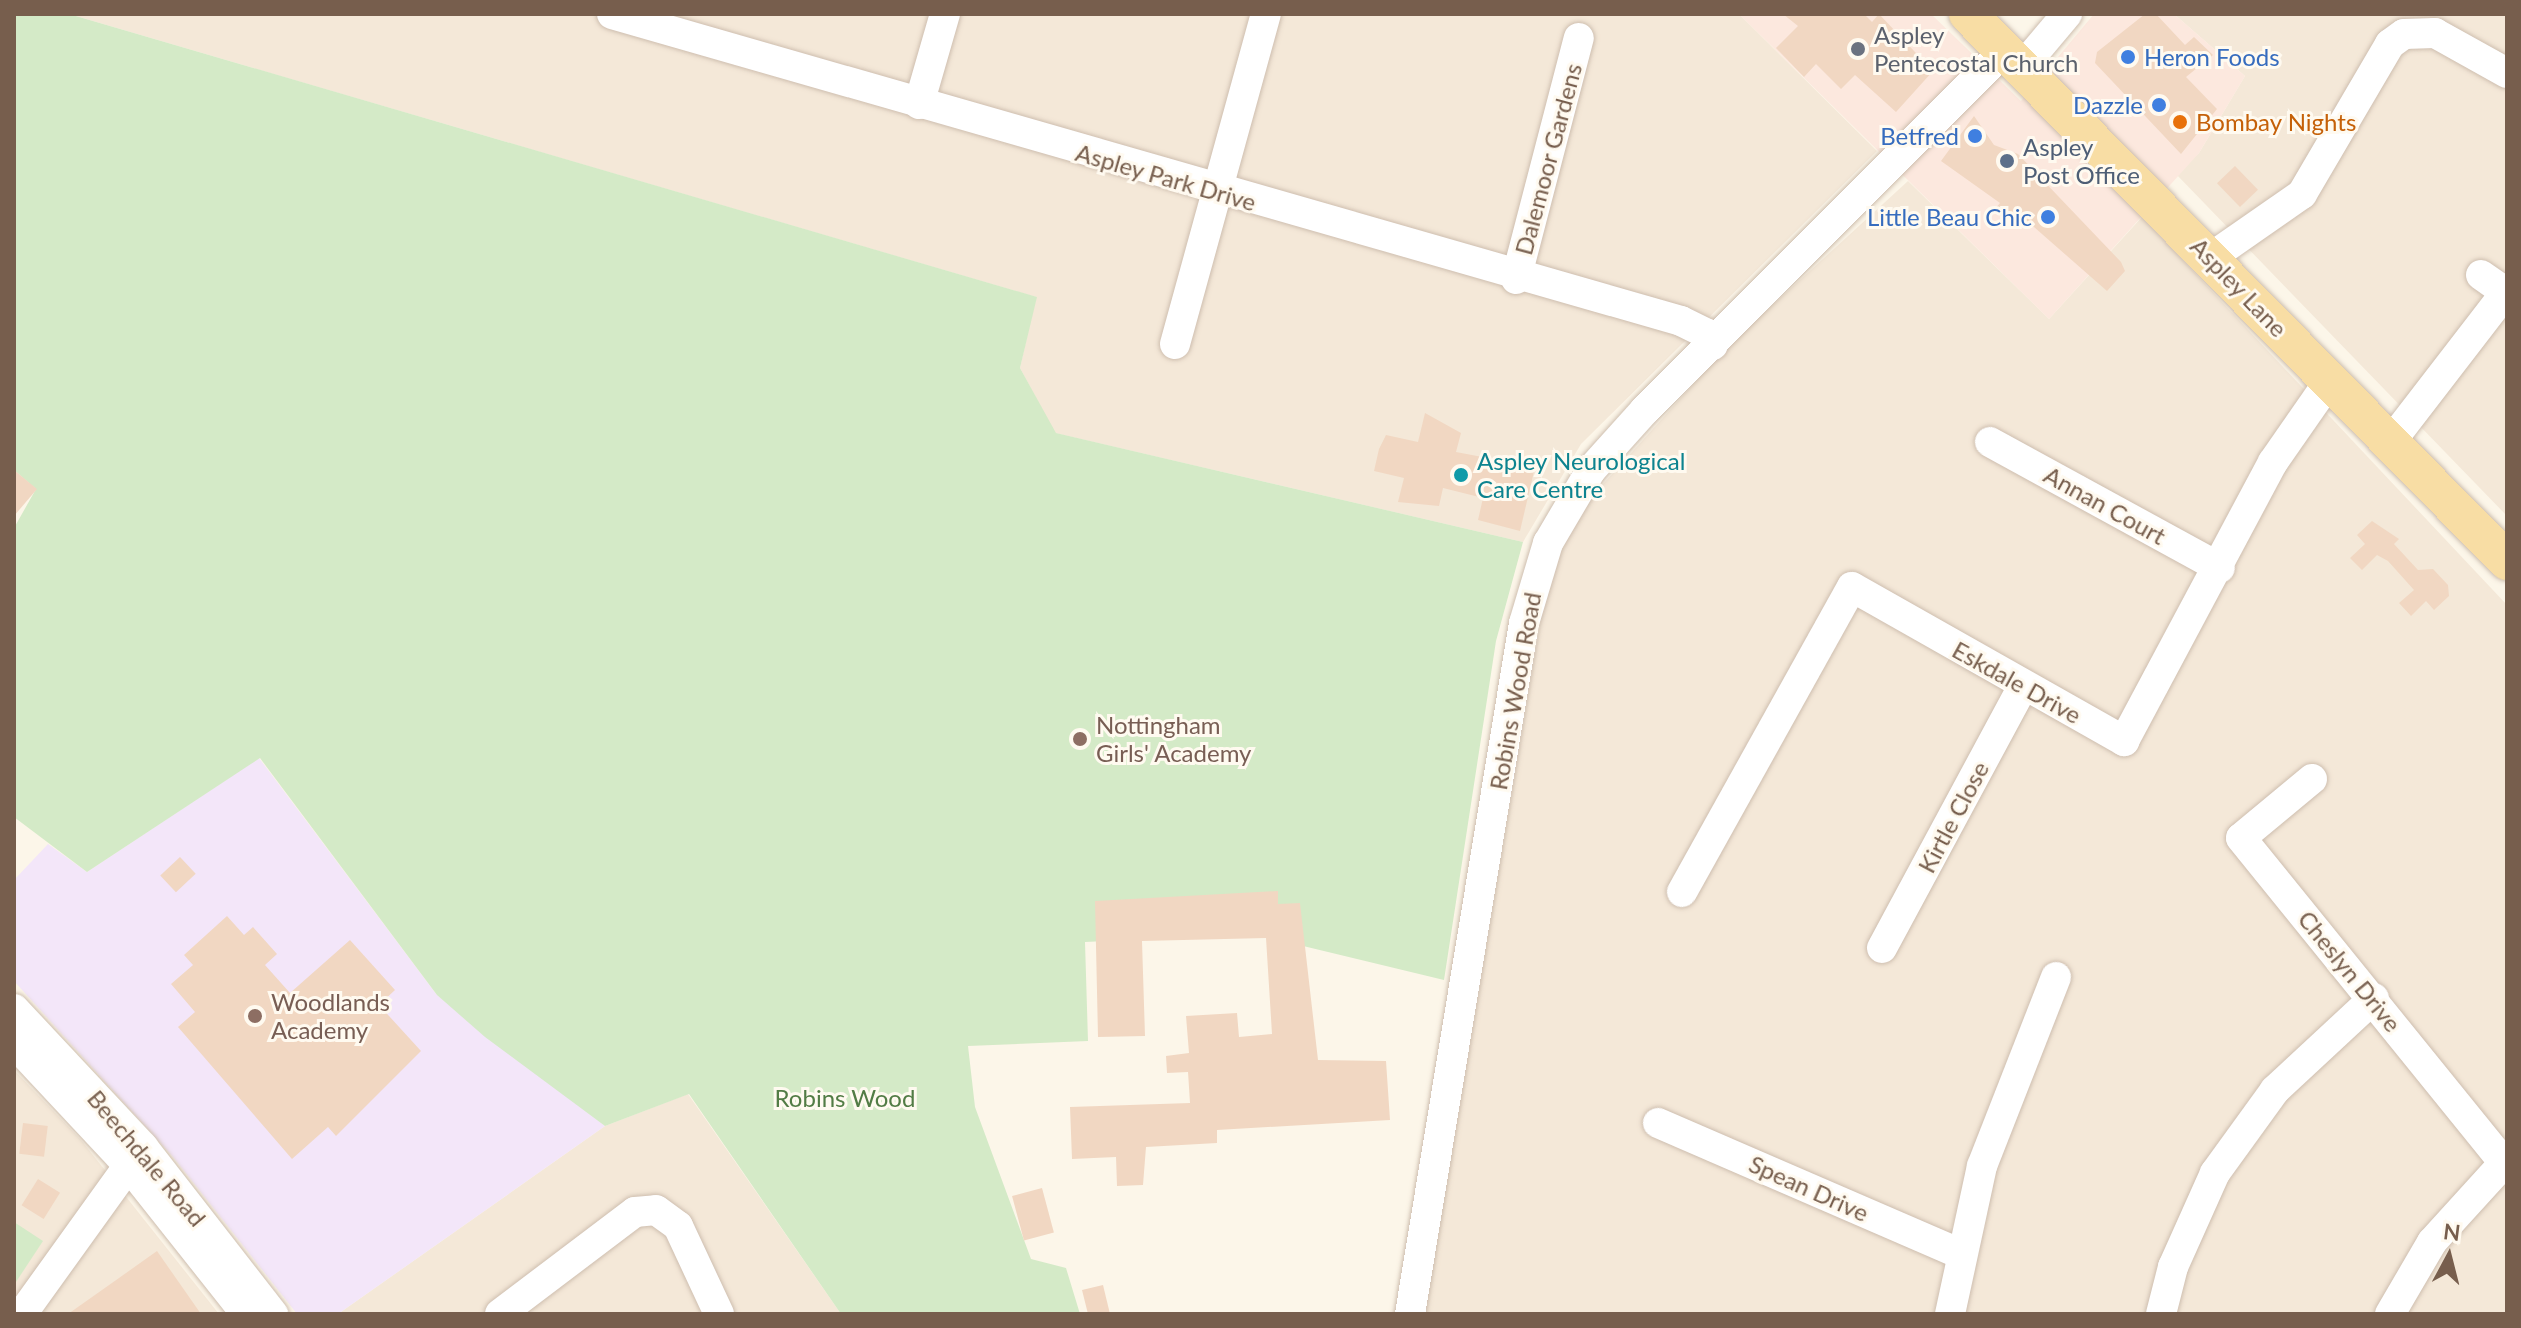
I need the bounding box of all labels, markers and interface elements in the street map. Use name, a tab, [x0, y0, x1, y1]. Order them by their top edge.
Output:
place label: Aspley Pentecostal Church	[1874, 21, 2078, 77]
marker: Aspley Pentecostal Church	[1849, 40, 1867, 58]
place label: Heron Foods	[2144, 43, 2280, 71]
marker: Heron Foods	[2119, 48, 2137, 66]
street label: Dalemoor Gardens	[1509, 60, 1587, 258]
place label: Dazzle	[2073, 91, 2143, 119]
marker: Dazzle	[2150, 96, 2168, 114]
place label: Bombay Nights	[2196, 108, 2357, 136]
marker: Bombay Nights	[2171, 113, 2189, 131]
place label: Betfred	[1880, 122, 1959, 150]
marker: Betfred	[1966, 127, 1984, 145]
place label: Aspley Post Office	[2023, 133, 2140, 189]
street label: Aspley Park Drive	[1072, 137, 1260, 217]
marker: Aspley Post Office	[1998, 152, 2016, 170]
place label: Little Beau Chic	[1867, 203, 2032, 231]
marker: Little Beau Chic	[2039, 208, 2057, 226]
street label: Aspley Lane	[2185, 231, 2293, 343]
place label: Aspley Neurological Care Centre	[1477, 447, 1686, 503]
street label: Annan Court	[2039, 460, 2171, 550]
marker: Aspley Neurological Care Centre	[1452, 466, 1470, 484]
street label: Robins Wood Road	[1483, 590, 1547, 792]
street label: Eskdale Drive	[1948, 635, 2086, 729]
place label: Nottingham Girls' Academy	[1096, 711, 1252, 767]
marker: Nottingham Girls' Academy	[1071, 730, 1089, 748]
street label: Kirtle Close	[1912, 756, 1994, 878]
street label: Cheslyn Drive	[2292, 905, 2408, 1037]
place label: Woodlands Academy	[271, 988, 390, 1044]
marker: Woodlands Academy	[246, 1007, 264, 1025]
street label: Beechdale Road	[82, 1084, 212, 1232]
park label: Robins Wood	[774, 1084, 916, 1112]
street label: Spean Drive	[1745, 1149, 1873, 1227]
north arrow	[2409, 1216, 2489, 1296]
text: N	[2442, 1217, 2462, 1246]

